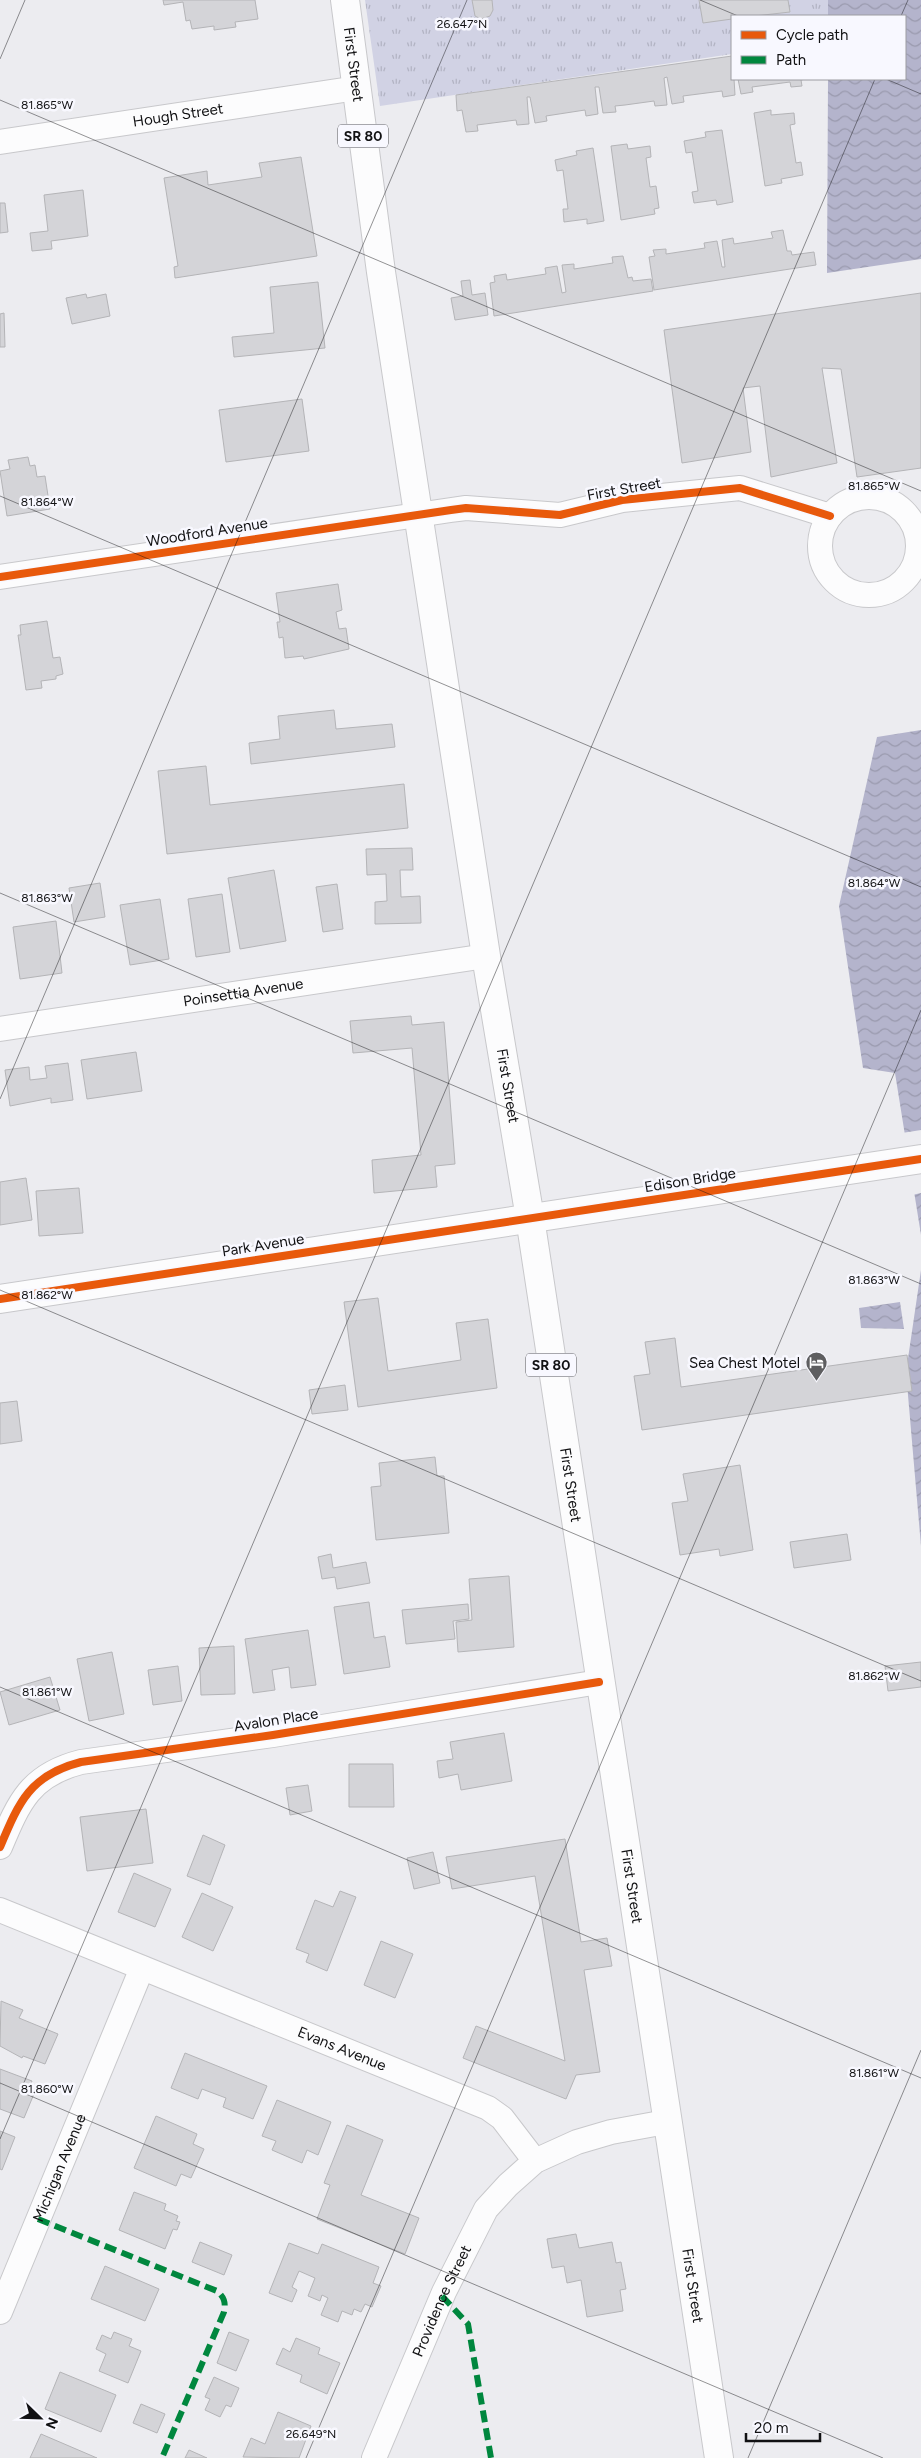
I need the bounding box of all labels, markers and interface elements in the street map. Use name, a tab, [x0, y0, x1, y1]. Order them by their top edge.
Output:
legend	[731, 15, 906, 80]
text: 26.647°N	[437, 17, 487, 31]
street label: First Street	[340, 26, 367, 103]
text: Cycle path	[776, 26, 848, 44]
text: Path	[776, 51, 806, 69]
text: 81.865°W	[21, 98, 73, 112]
street label: Hough Street	[131, 99, 225, 131]
road number: SR 80	[338, 124, 388, 148]
street label: First Street	[585, 474, 663, 504]
text: 81.865°W	[848, 479, 900, 493]
text: 81.864°W	[21, 495, 74, 509]
street label: Woodford Avenue	[145, 514, 269, 550]
text: 81.864°W	[848, 876, 901, 890]
text: 81.863°W	[21, 891, 73, 905]
street label: Poinsettia Avenue	[182, 975, 305, 1010]
street label: First Street	[493, 1047, 523, 1125]
street label: Edison Bridge	[643, 1164, 737, 1196]
street label: Park Avenue	[221, 1230, 305, 1260]
text: 81.863°W	[848, 1273, 900, 1287]
text: 81.862°W	[21, 1288, 73, 1302]
hotel icon: Sea Chest Motel	[804, 1351, 828, 1382]
road number: SR 80	[526, 1354, 576, 1376]
place label: Sea Chest Motel	[689, 1354, 800, 1372]
street label: First Street	[556, 1446, 585, 1524]
text: 81.862°W	[848, 1669, 900, 1683]
text: 81.861°W	[22, 1685, 72, 1699]
street label: Avalon Place	[232, 1704, 320, 1736]
street label: First Street	[617, 1848, 646, 1925]
street label: Evans Avenue	[295, 2023, 389, 2075]
text: 81.861°W	[849, 2066, 899, 2080]
text: 81.860°W	[21, 2082, 74, 2096]
street label: Michigan Avenue	[29, 2111, 90, 2225]
street label: Providence Street	[409, 2242, 475, 2360]
street label: First Street	[678, 2247, 707, 2324]
north arrow	[15, 2393, 65, 2443]
scale bar	[746, 2410, 820, 2442]
text: N	[42, 2415, 61, 2431]
text: 20 m	[754, 2419, 788, 2437]
text: 26.649°N	[286, 2427, 336, 2441]

